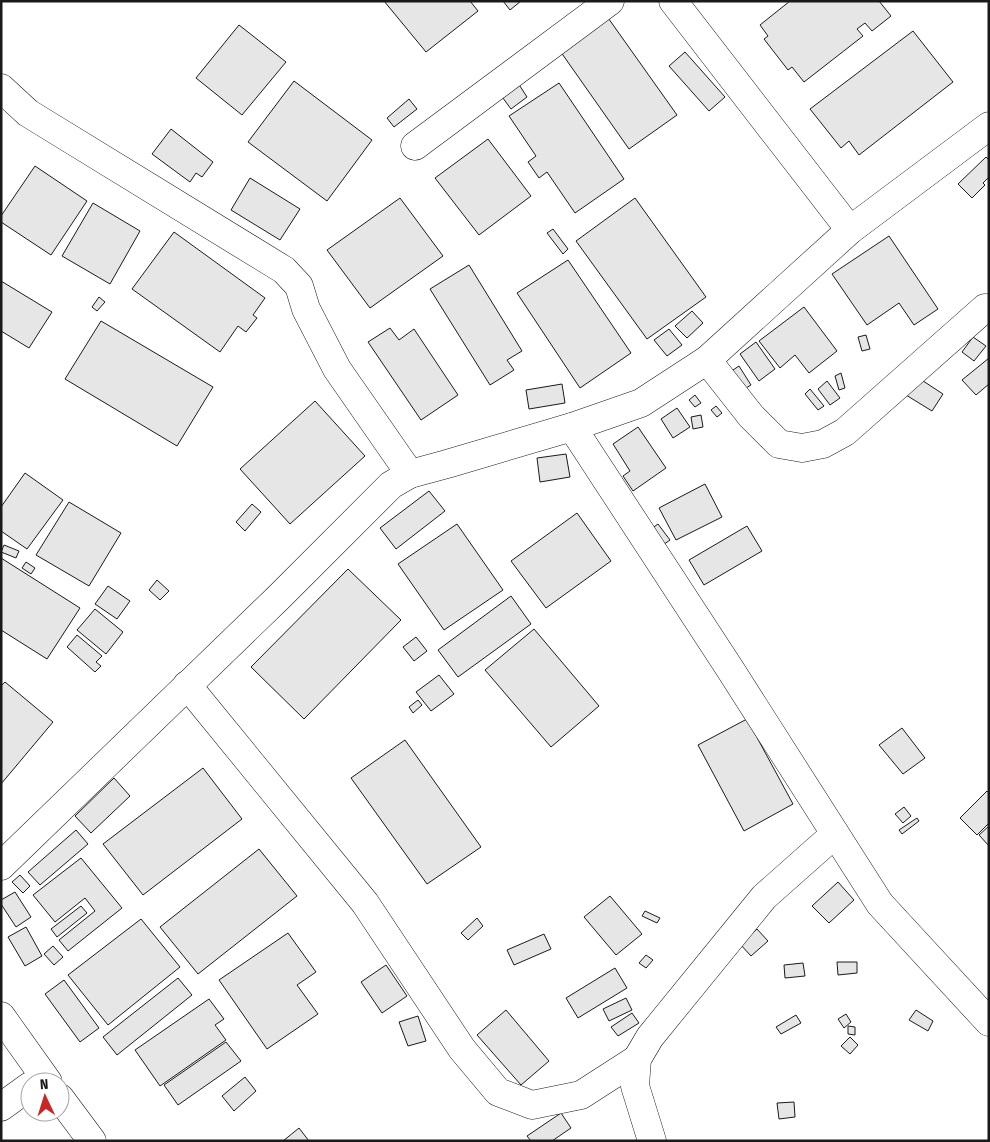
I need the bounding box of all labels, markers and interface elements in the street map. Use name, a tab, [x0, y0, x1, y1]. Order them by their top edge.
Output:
north arrow	[20, 1072, 70, 1122]
text: N	[39, 1076, 49, 1093]

